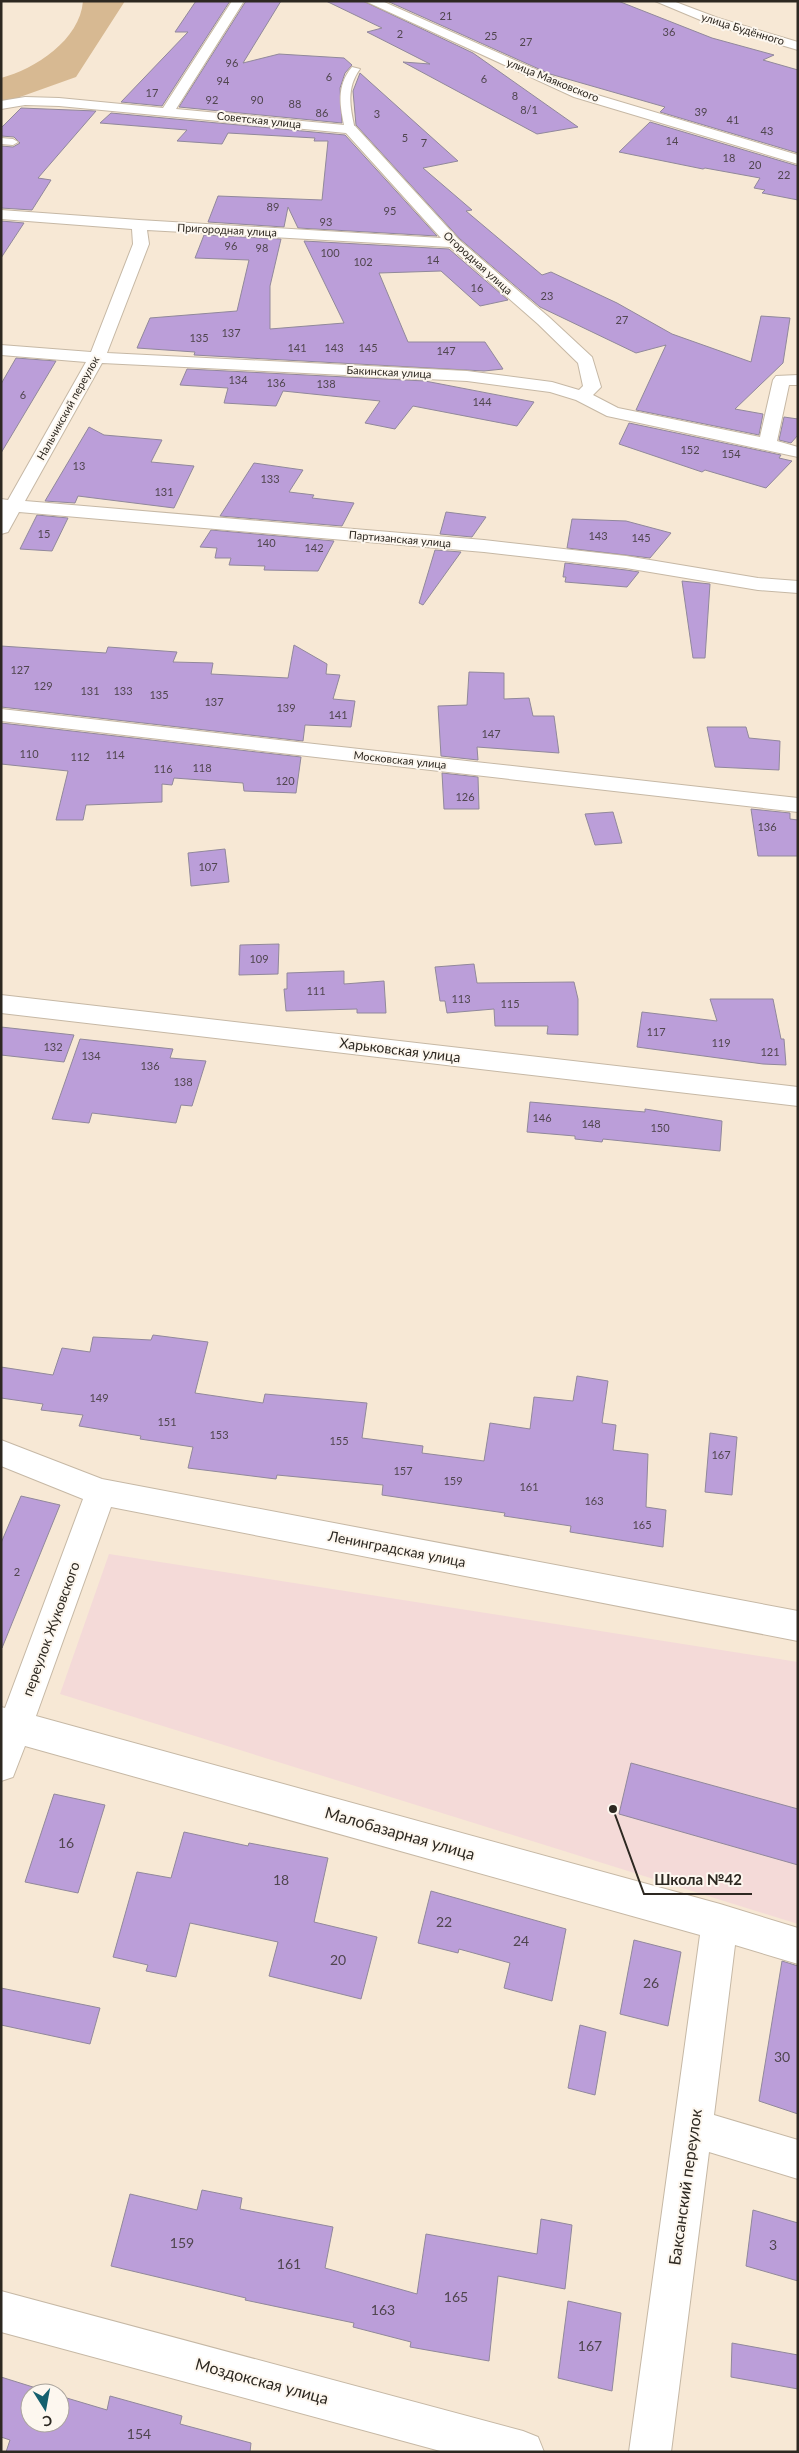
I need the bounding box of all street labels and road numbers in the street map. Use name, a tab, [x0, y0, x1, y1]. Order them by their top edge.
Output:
street label: улица Будённого	[700, 10, 786, 47]
street label: улица Маяковского	[505, 55, 601, 104]
street label: Советская улица	[216, 109, 302, 130]
street label: Пригородная улица	[177, 220, 277, 239]
street label: Огородная улица	[441, 228, 515, 297]
street label: Нальчикский переулок	[34, 353, 102, 462]
street label: Бакинская улица	[346, 363, 432, 380]
street label: Партизанская улица	[348, 528, 452, 549]
street label: Московская улица	[353, 748, 447, 771]
street label: Харьковская улица	[339, 1034, 462, 1065]
street label: Ленинградская улица	[326, 1527, 467, 1570]
street label: переулок Жуковского	[18, 1559, 83, 1698]
street label: Малобазарная улица	[323, 1802, 477, 1863]
street label: Баксанский переулок	[664, 2107, 705, 2266]
street label: Моздокская улица	[194, 2354, 331, 2407]

